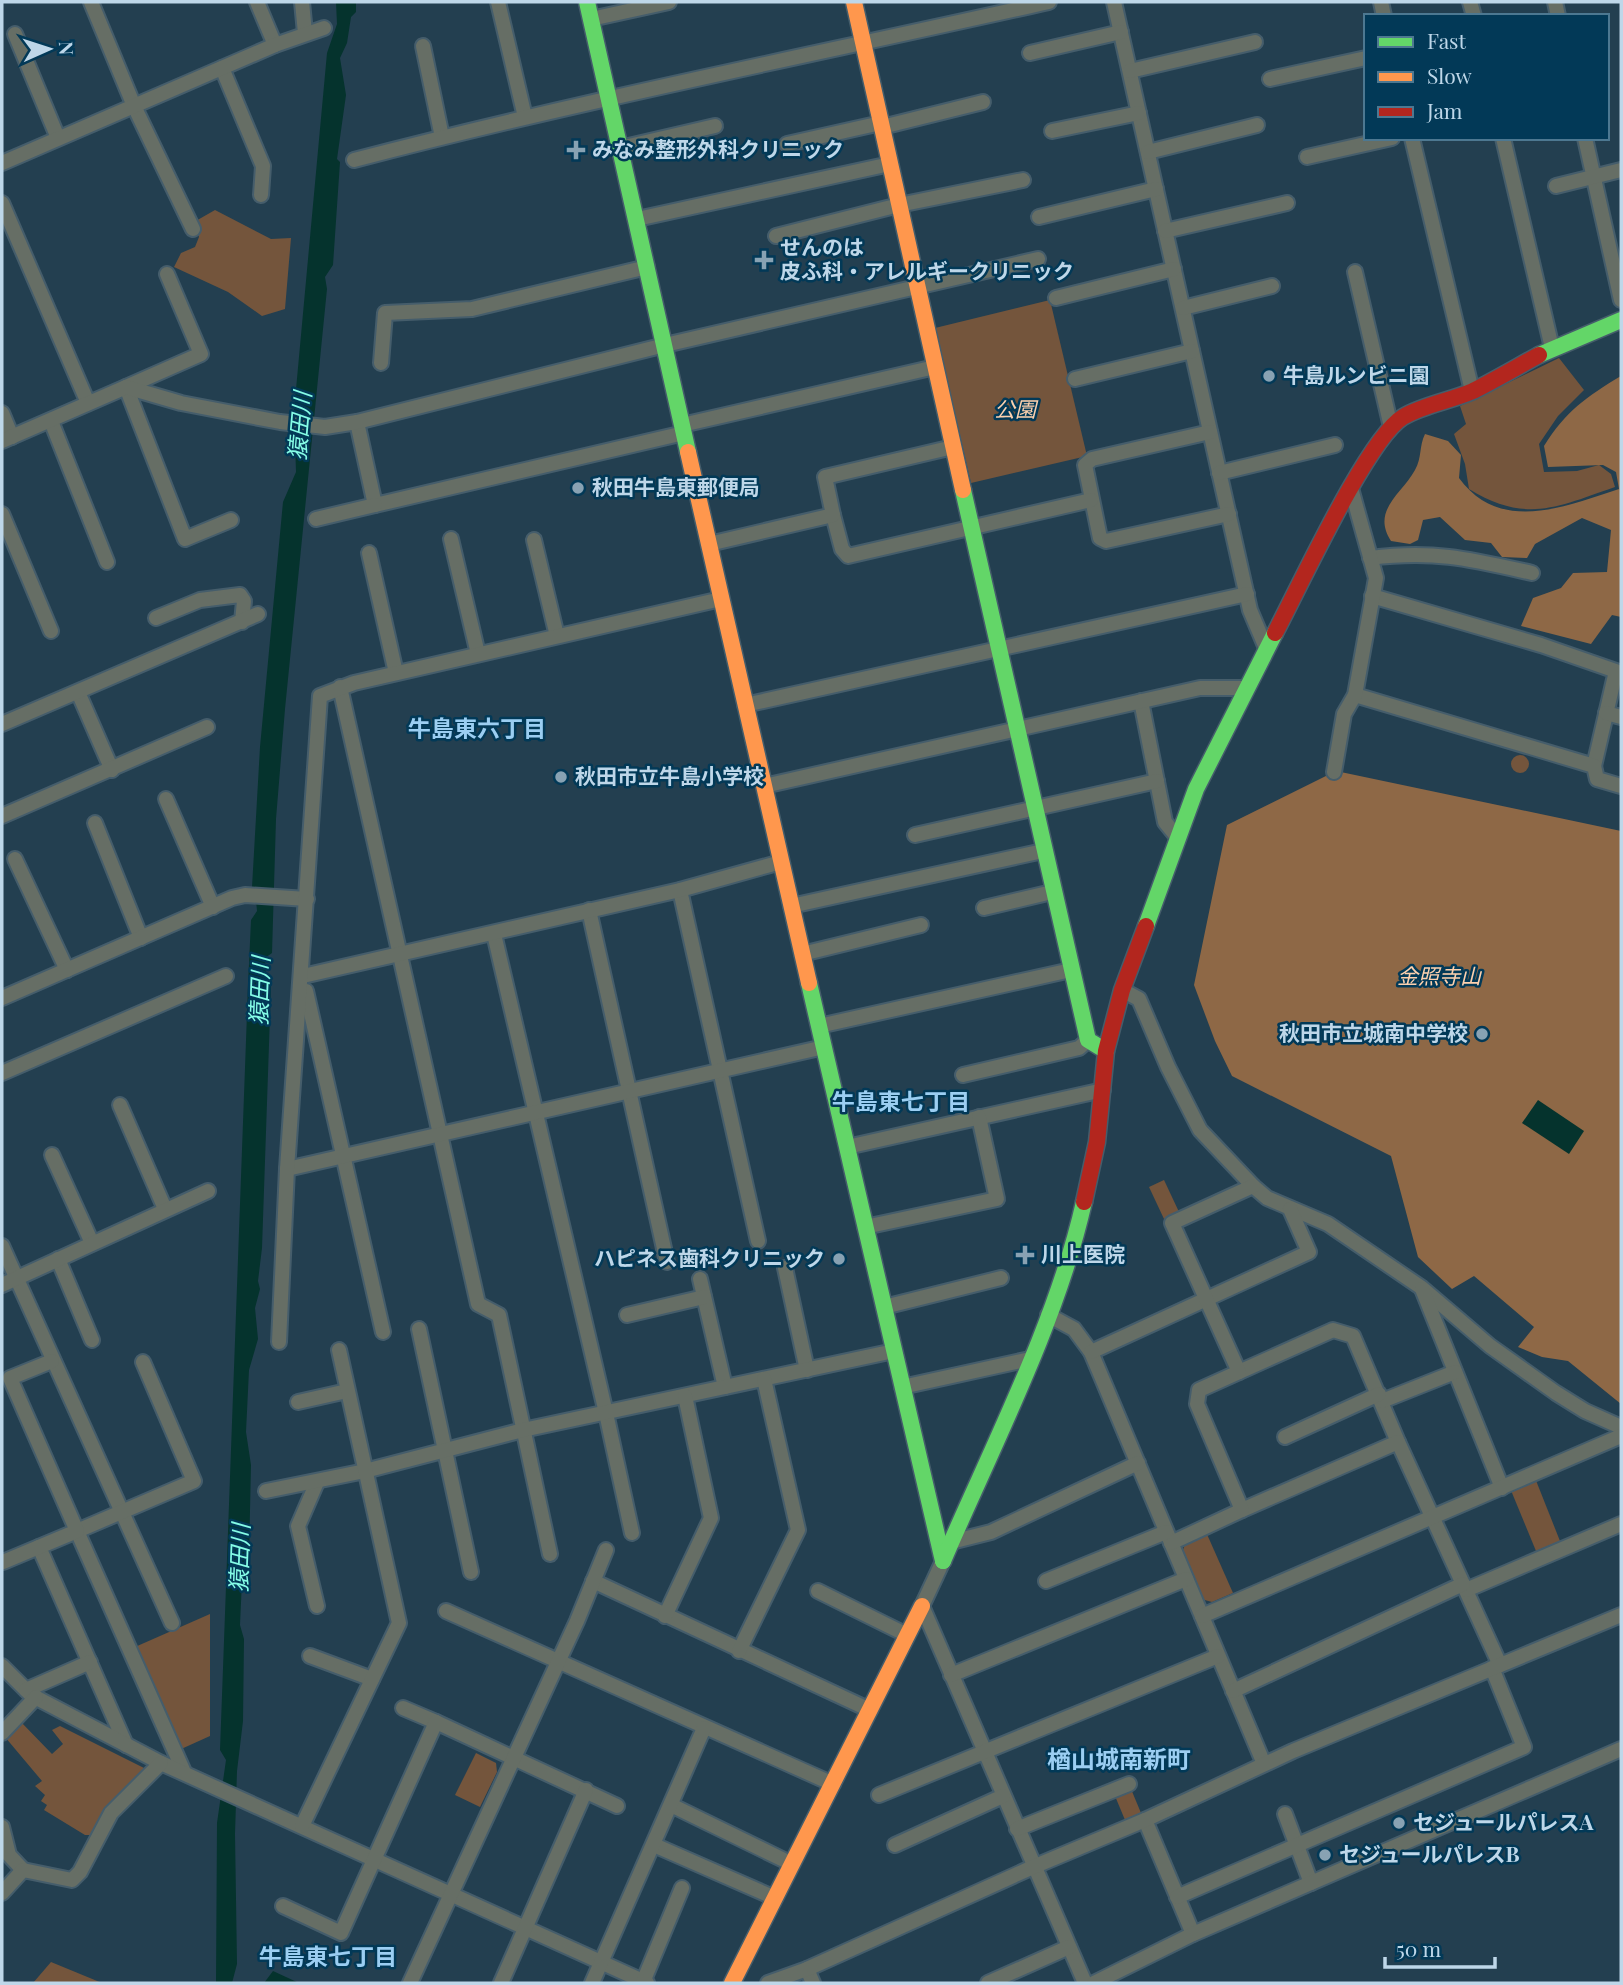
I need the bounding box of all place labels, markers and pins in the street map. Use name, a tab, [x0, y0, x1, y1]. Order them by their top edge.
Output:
place label: みなみ整形外科クリニック	[592, 134, 844, 162]
marker: みなみ整形外科クリニック	[566, 140, 586, 160]
place label: せんのは 皮ふ科・アレルギークリニック	[780, 232, 1074, 284]
marker: せんのは 皮ふ科・アレルギークリニック	[754, 250, 774, 270]
place label: 牛島ルンビニ園	[1283, 360, 1430, 388]
marker: 牛島ルンビニ園	[1261, 368, 1277, 384]
place label: 秋田牛島東郵便局	[592, 472, 760, 500]
marker: 秋田牛島東郵便局	[570, 480, 586, 496]
place label: 秋田市立牛島小学校	[575, 761, 764, 789]
marker: 秋田市立牛島小学校	[553, 769, 569, 785]
place label: 秋田市立城南中学校	[1279, 1018, 1468, 1046]
marker: 秋田市立城南中学校	[1474, 1026, 1490, 1042]
place label: 川上医院	[1041, 1239, 1125, 1267]
place label: ハピネス歯科クリニック	[594, 1243, 825, 1271]
marker: 川上医院	[1015, 1245, 1035, 1265]
marker: ハピネス歯科クリニック	[831, 1251, 847, 1267]
place label: セジュールパレスA	[1413, 1807, 1595, 1835]
marker: セジュールパレスA	[1391, 1815, 1407, 1831]
place label: セジュールパレスB	[1339, 1839, 1520, 1867]
marker: セジュールパレスB	[1317, 1847, 1333, 1863]

